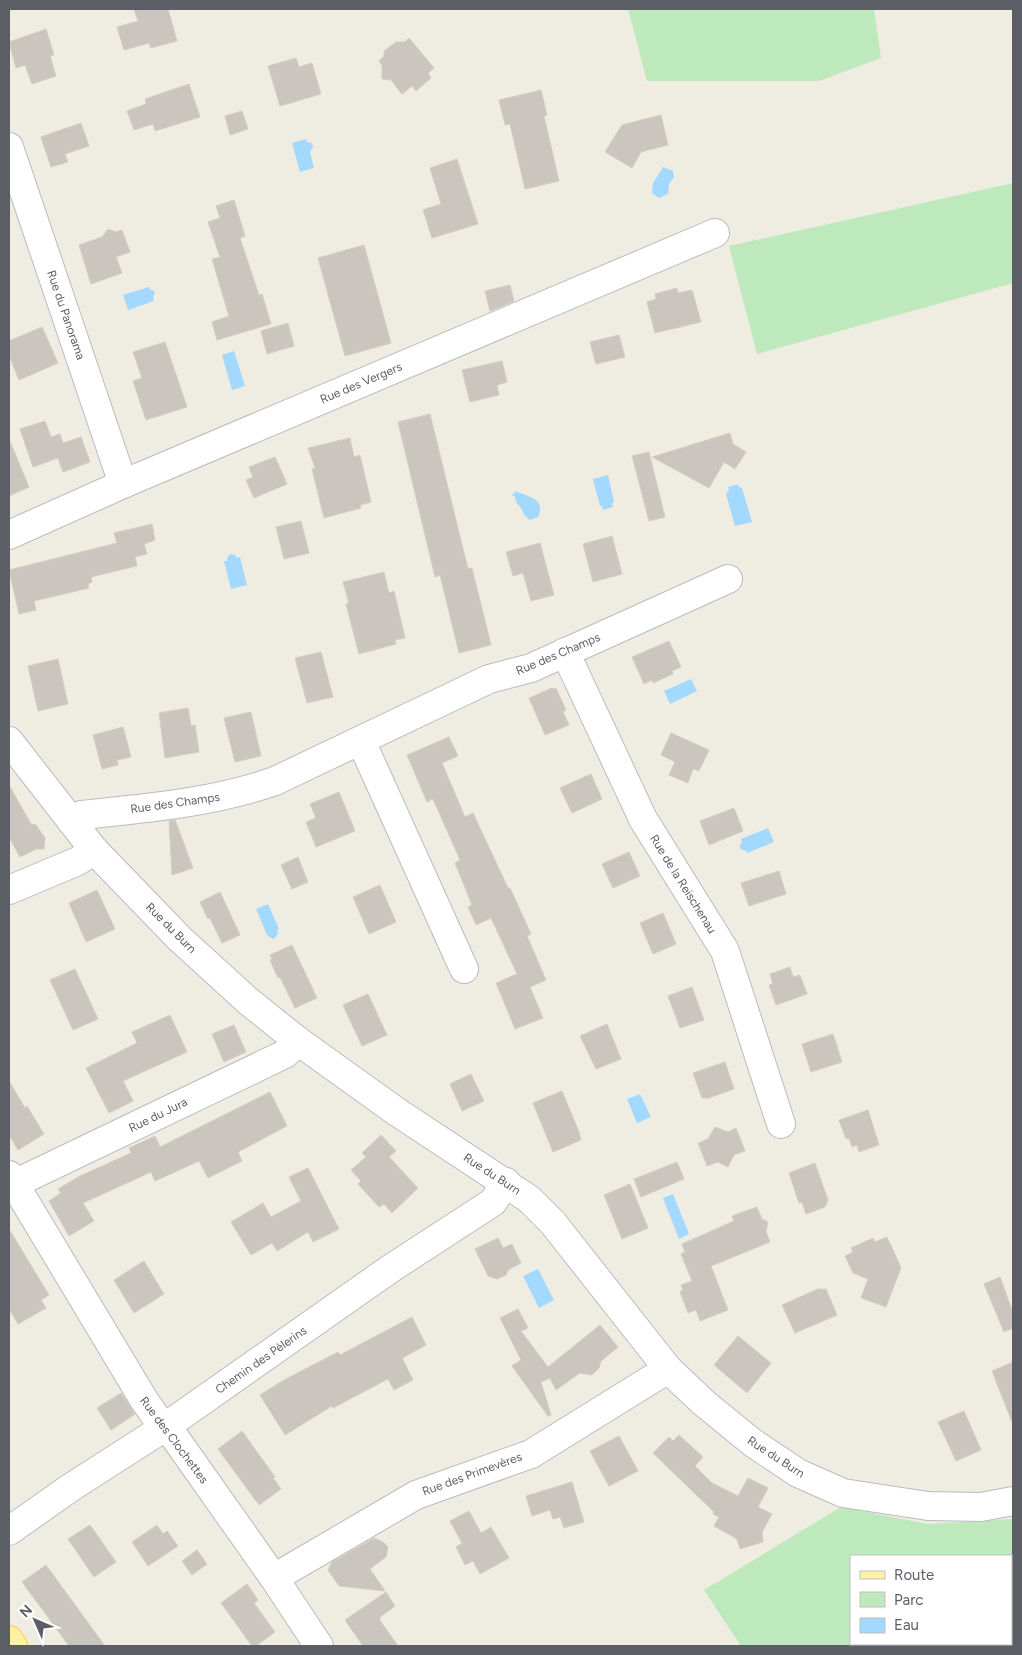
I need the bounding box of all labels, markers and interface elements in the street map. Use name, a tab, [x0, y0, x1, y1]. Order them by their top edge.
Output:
street label: Rue du Panorama	[44, 269, 88, 361]
street label: Rue des Vergers	[318, 359, 404, 407]
street label: Rue des Champs	[514, 630, 603, 678]
street label: Rue des Champs	[129, 790, 221, 816]
street label: Rue de la Reischenau	[647, 832, 719, 936]
street label: Rue du Burn	[143, 900, 199, 956]
street label: Rue du Jura	[126, 1095, 190, 1135]
street label: Rue du Burn	[461, 1150, 523, 1198]
street label: Chemin des Pèlerins	[213, 1323, 310, 1397]
street label: Rue des Clochettes	[137, 1394, 211, 1486]
street label: Rue du Burn	[745, 1433, 807, 1481]
street label: Rue des Primevères	[420, 1449, 524, 1499]
legend	[850, 1555, 1012, 1645]
text: Route	[894, 1566, 934, 1584]
text: Parc	[894, 1591, 923, 1609]
north arrow	[10, 1595, 60, 1645]
text: N	[16, 1601, 36, 1621]
text: Eau	[894, 1616, 919, 1634]

